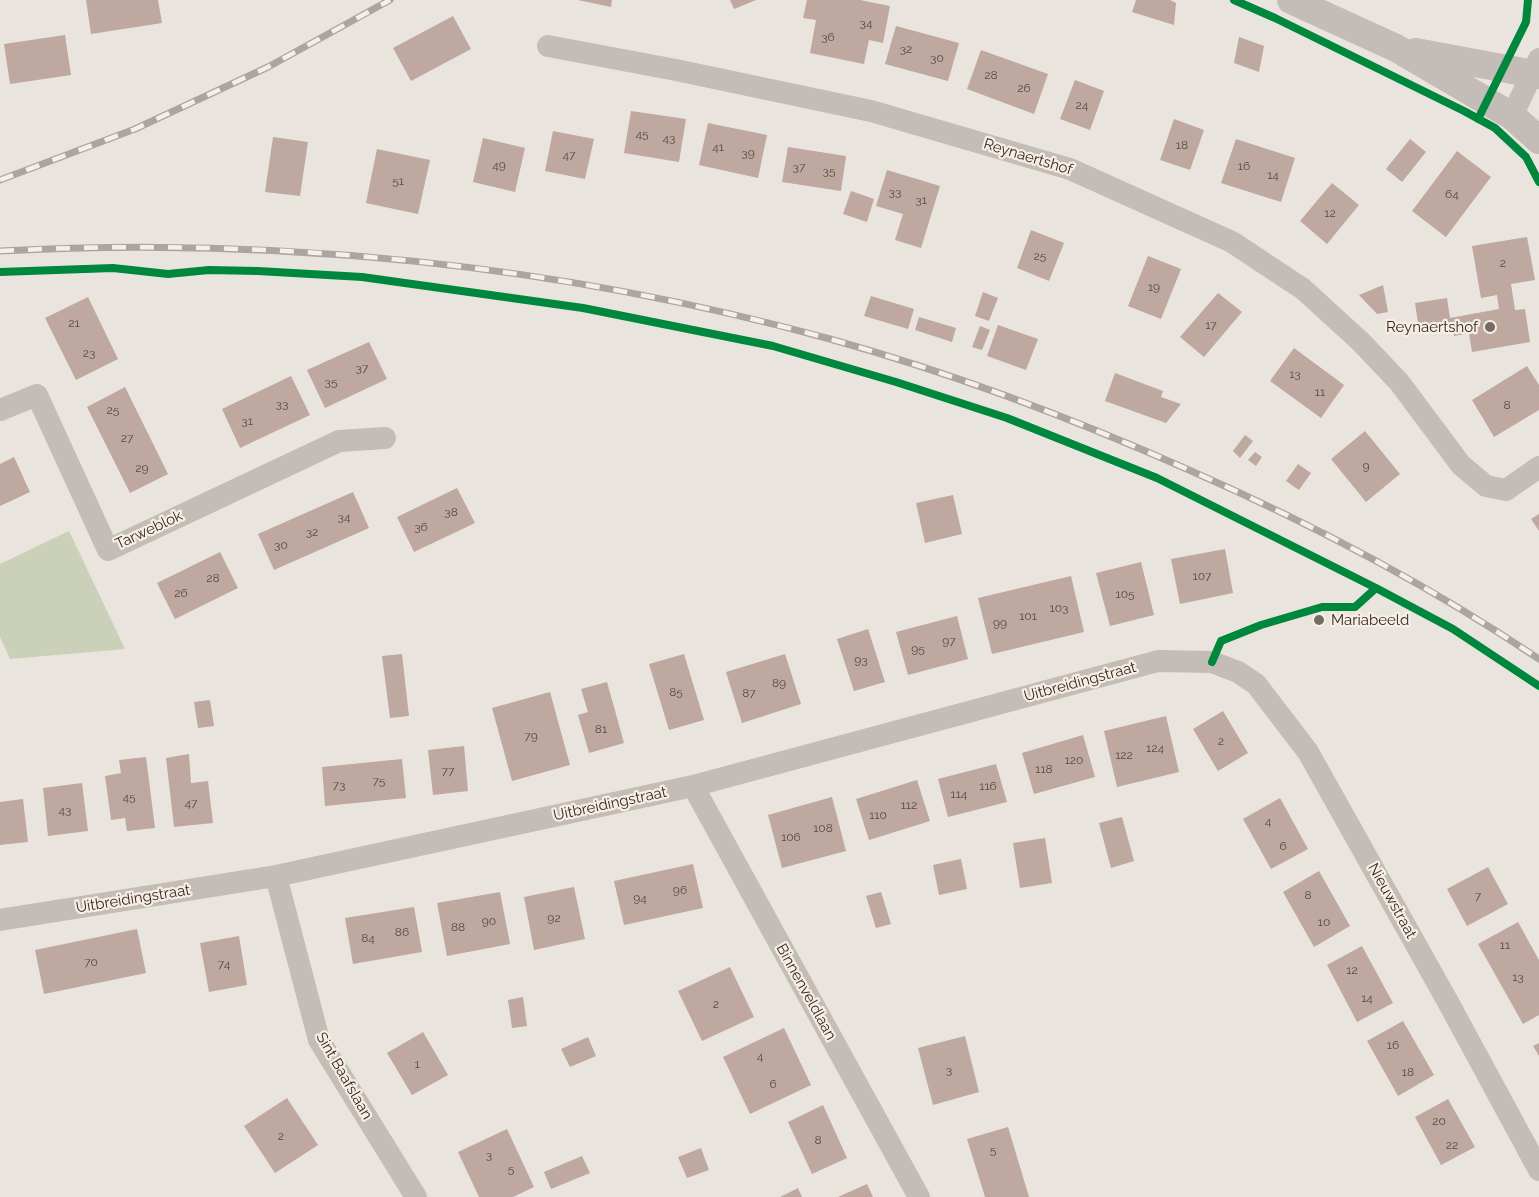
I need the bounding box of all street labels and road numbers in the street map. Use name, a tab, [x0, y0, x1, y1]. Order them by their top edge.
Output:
street label: Reynaertshof	[981, 135, 1075, 179]
street label: Tarweblok	[113, 507, 185, 553]
street label: Uitbreidingstraat	[1022, 658, 1138, 706]
street label: Uitbreidingstraat	[552, 783, 668, 825]
street label: Nieuwstraat	[1364, 860, 1420, 942]
street label: Uitbreidingstraat	[75, 881, 191, 917]
street label: Binnenveldlaan	[772, 941, 840, 1043]
street label: Sint Baafslaan	[312, 1029, 376, 1123]

